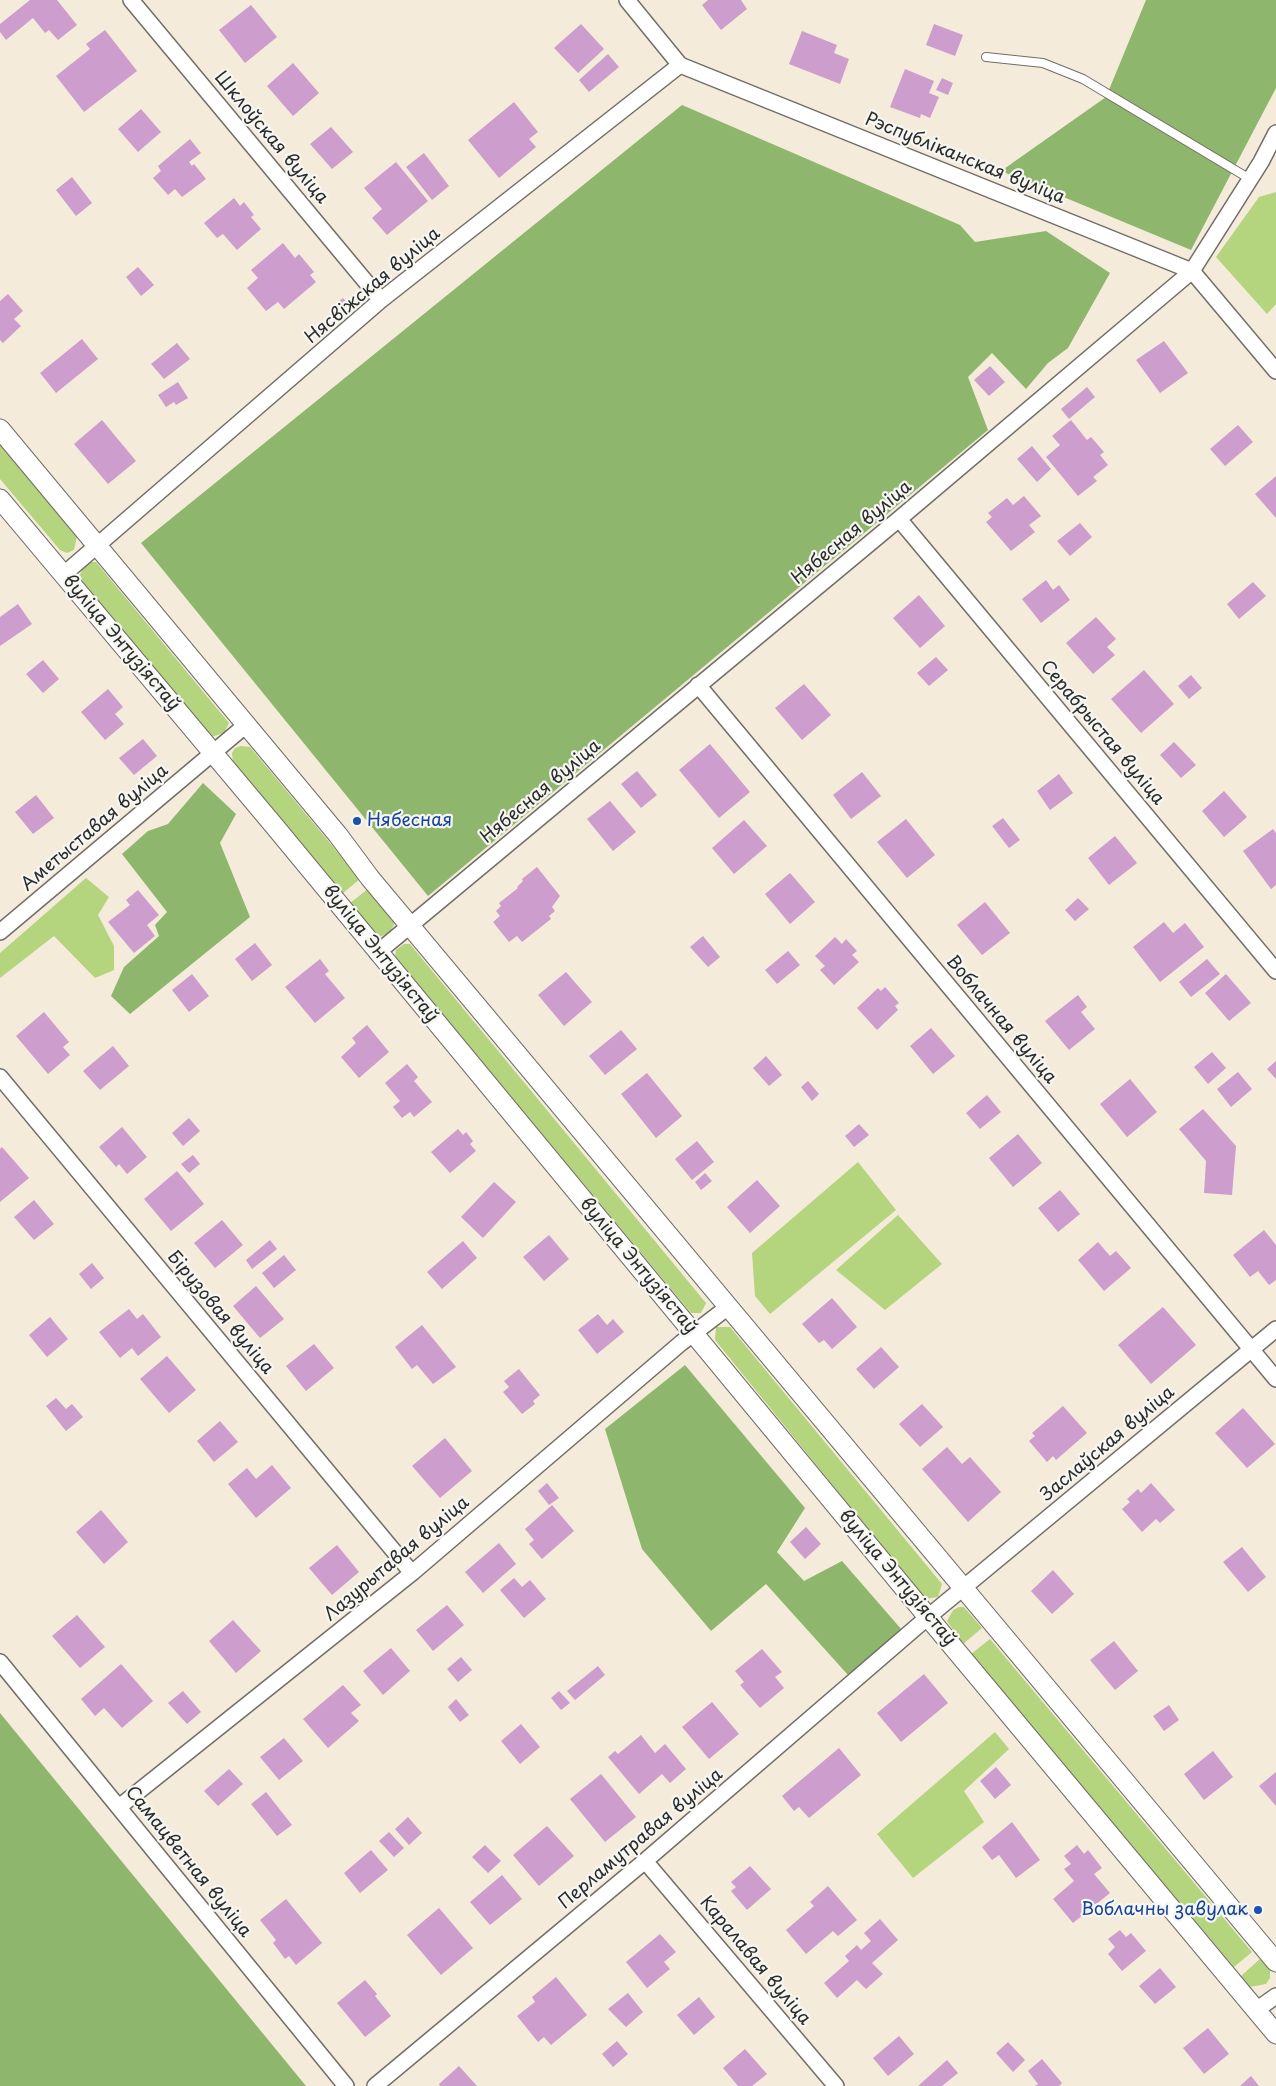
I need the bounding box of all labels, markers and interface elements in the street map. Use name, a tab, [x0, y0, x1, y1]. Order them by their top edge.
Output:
street label: Шклоўская вуліца	[209, 67, 333, 209]
street label: Рэспубліканская вуліца	[862, 109, 1068, 209]
street label: Нясвіжская вуліца	[301, 223, 445, 349]
street label: Нябесная вуліца	[788, 476, 916, 590]
street label: вуліца Энтузіястаў	[58, 571, 184, 715]
street label: Серабрыстая вуліца	[1035, 656, 1169, 810]
street label: Нябесная вуліца	[477, 735, 605, 849]
street label: Аметыставая вуліца	[17, 760, 173, 896]
place label: Нябесная	[367, 810, 452, 832]
marker: Нябесная	[351, 815, 363, 827]
street label: вуліца Энтузіястаў	[318, 881, 442, 1027]
street label: Воблачная вуліца	[941, 951, 1061, 1089]
street label: вуліца Энтузіястаў	[575, 1194, 701, 1338]
street label: Бірузовая вуліца	[162, 1247, 278, 1379]
street label: Заслаўская вуліца	[1037, 1382, 1179, 1506]
street label: Лазурытавая вуліца	[320, 1492, 474, 1626]
street label: вуліца Энтузіястаў	[834, 1506, 960, 1650]
street label: Перламутравая вуліца	[555, 1764, 727, 1914]
street label: Самацветная вуліца	[120, 1782, 256, 1942]
street label: Каралавая вуліца	[695, 1892, 815, 2030]
place label: Воблачны завулак	[1081, 1899, 1248, 1921]
marker: Воблачны завулак	[1252, 1904, 1264, 1916]

